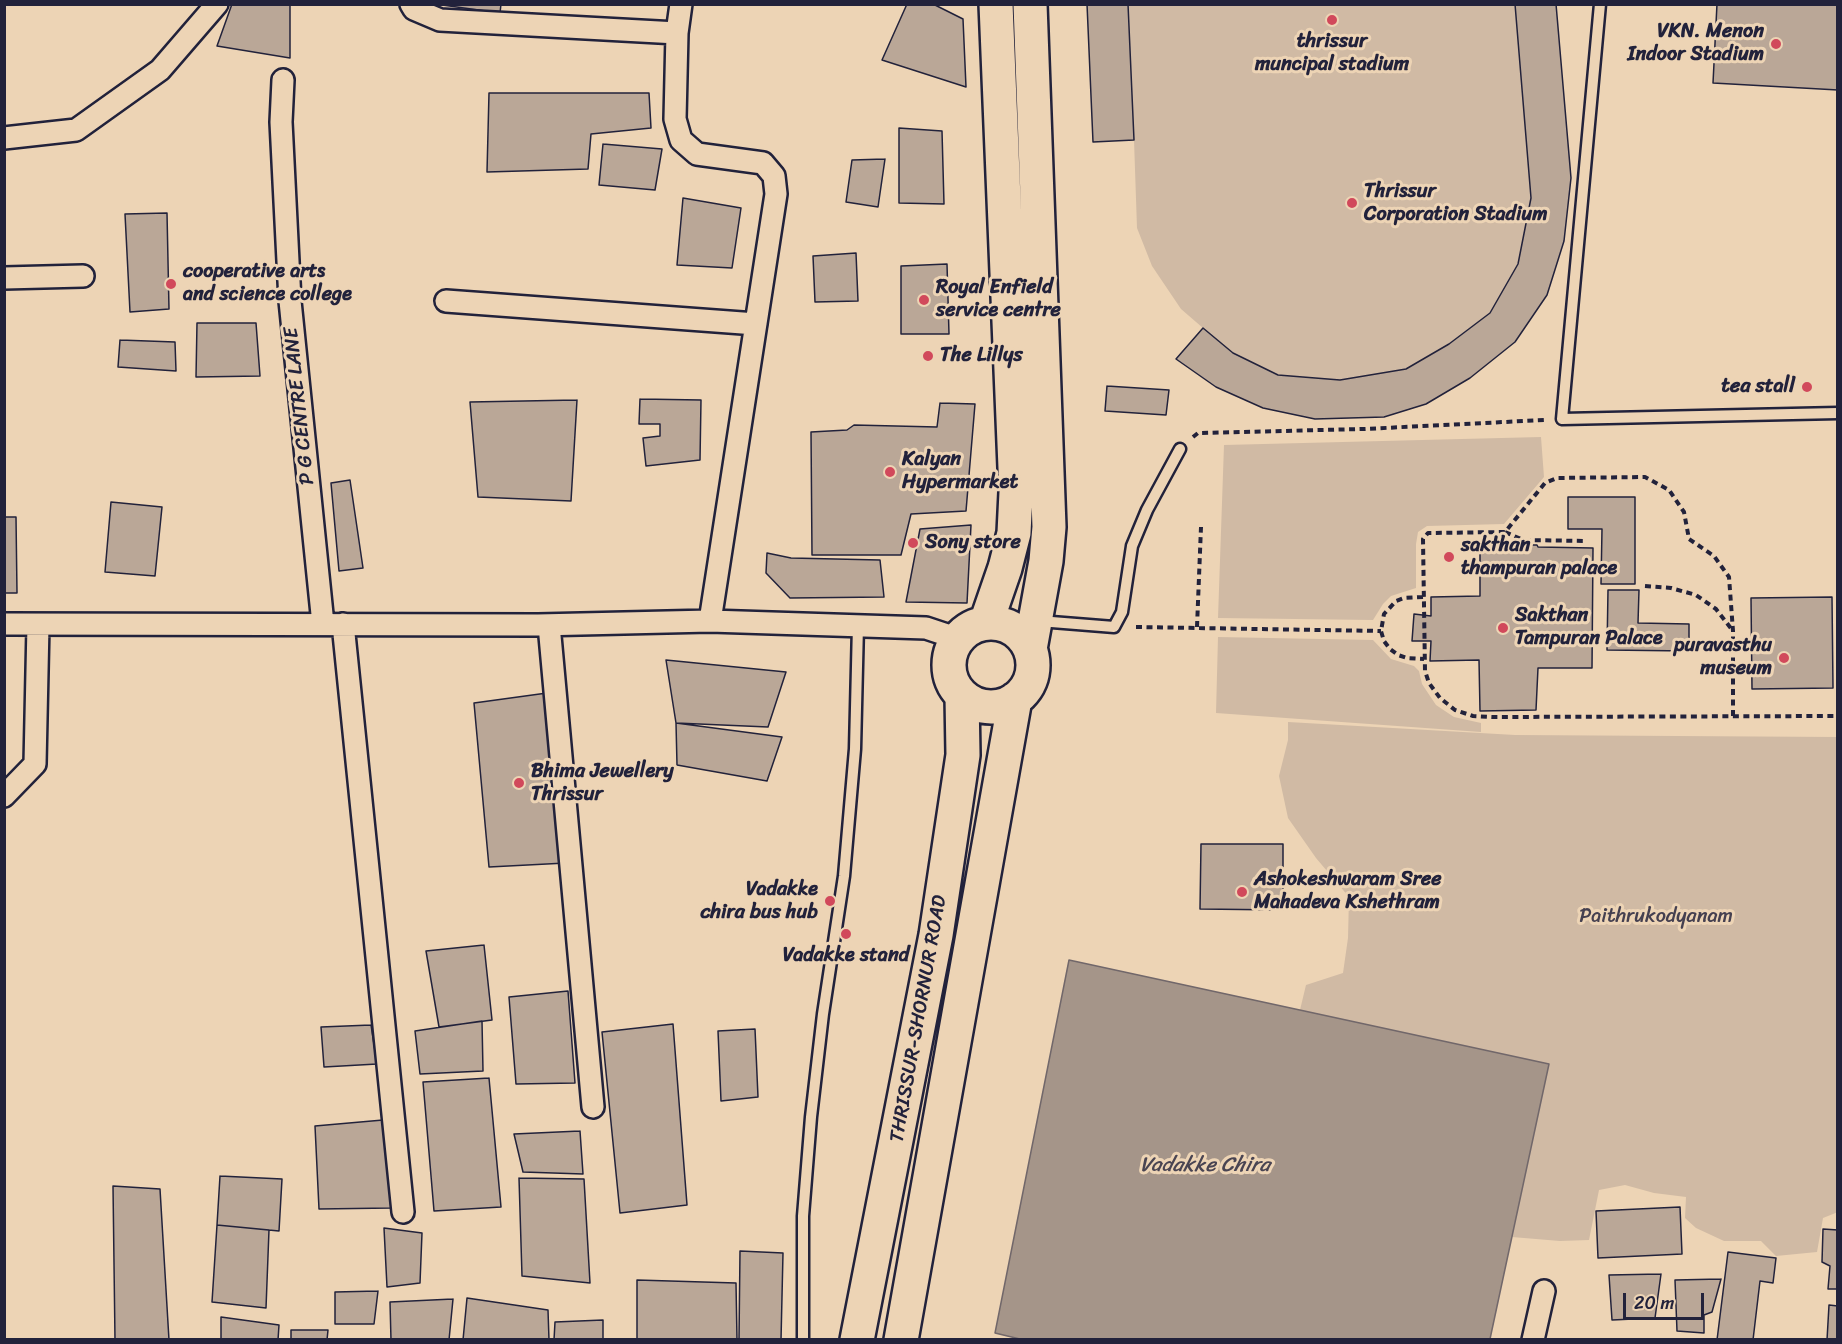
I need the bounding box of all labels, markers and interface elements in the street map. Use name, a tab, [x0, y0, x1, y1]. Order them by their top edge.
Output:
marker: thrissur muncipal stadium	[1325, 13, 1339, 27]
place label: VKN. Menon Indoor Stadium	[1628, 20, 1764, 67]
place label: thrissur muncipal stadium	[1255, 30, 1409, 77]
marker: VKN. Menon Indoor Stadium	[1769, 37, 1783, 51]
place label: Thrissur Corporation Stadium	[1364, 180, 1548, 227]
marker: Thrissur Corporation Stadium	[1345, 196, 1359, 210]
place label: cooperative arts and science college	[183, 260, 352, 307]
place label: Royal Enfield service centre	[936, 276, 1061, 323]
marker: cooperative arts and science college	[164, 277, 178, 291]
marker: Royal Enfield service centre	[917, 293, 931, 307]
street label: P G CENTRE LANE	[280, 326, 320, 486]
place label: The Lillys	[940, 344, 1023, 368]
marker: The Lillys	[921, 349, 935, 363]
place label: tea stall	[1721, 375, 1795, 399]
marker: tea stall	[1800, 380, 1814, 394]
place label: Kalyan Hypermarket	[902, 448, 1018, 495]
marker: Kalyan Hypermarket	[883, 465, 897, 479]
place label: Sony store	[925, 531, 1021, 555]
place label: sakthan thampuran palace	[1461, 534, 1617, 581]
marker: Sony store	[906, 536, 920, 550]
marker: sakthan thampuran palace	[1442, 550, 1456, 564]
place label: Sakthan Tampuran Palace	[1515, 604, 1663, 651]
marker: Sakthan Tampuran Palace	[1496, 621, 1510, 635]
place label: puravasthu museum	[1674, 634, 1772, 681]
marker: puravasthu museum	[1777, 651, 1791, 665]
place label: Bhima Jewellery Thrissur	[531, 760, 674, 807]
marker: Bhima Jewellery Thrissur	[512, 776, 526, 790]
place label: Ashokeshwaram Sree Mahadeva Kshethram	[1254, 868, 1442, 915]
place label: Vadakke chira bus hub	[701, 878, 818, 925]
marker: Ashokeshwaram Sree Mahadeva Kshethram	[1235, 885, 1249, 899]
marker: Vadakke chira bus hub	[823, 894, 837, 908]
street label: THRISSUR-SHORNUR ROAD	[885, 894, 953, 1144]
park label: Paithrukodyanam	[1579, 905, 1733, 929]
marker: Vadakke stand	[839, 927, 853, 941]
place label: Vadakke stand	[783, 944, 909, 968]
water label: Vadakke Chira	[1140, 1153, 1270, 1179]
scale bar	[1626, 1281, 1707, 1319]
text: 20 m	[1634, 1287, 1674, 1319]

